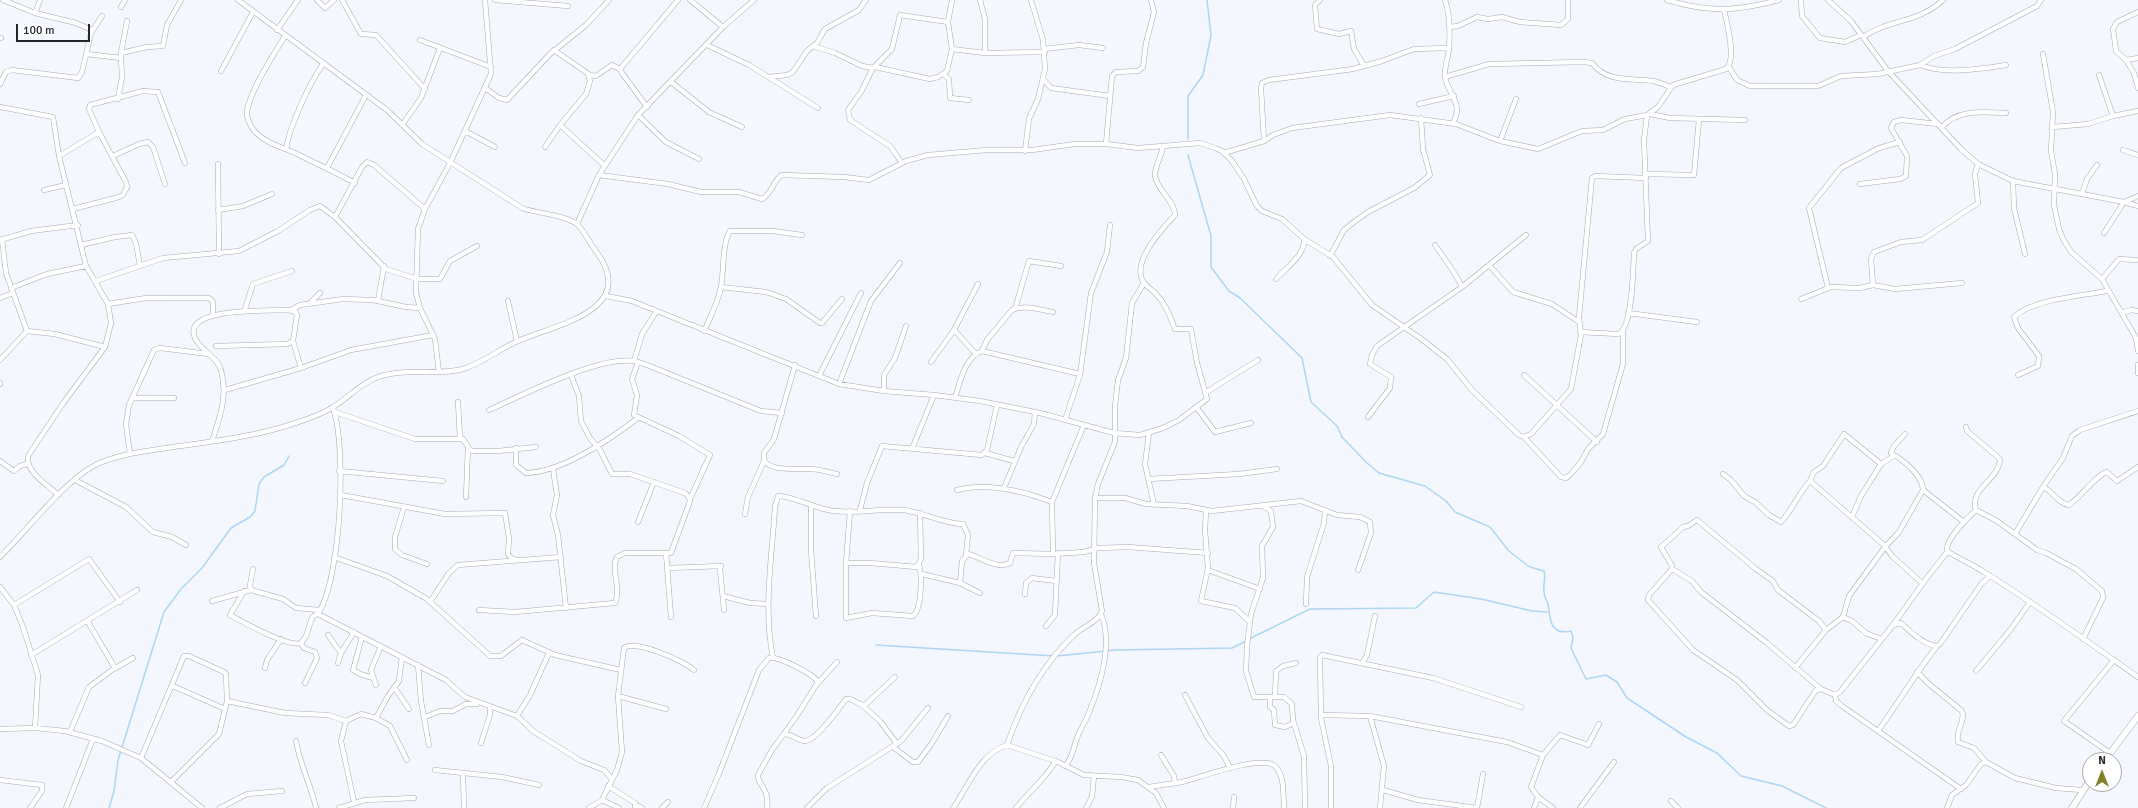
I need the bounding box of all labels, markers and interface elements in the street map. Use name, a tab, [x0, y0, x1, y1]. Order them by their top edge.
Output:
scale bar	[18, 16, 92, 42]
text: 100 m	[23, 23, 55, 38]
north arrow	[2082, 752, 2122, 792]
text: N	[2098, 754, 2106, 767]

